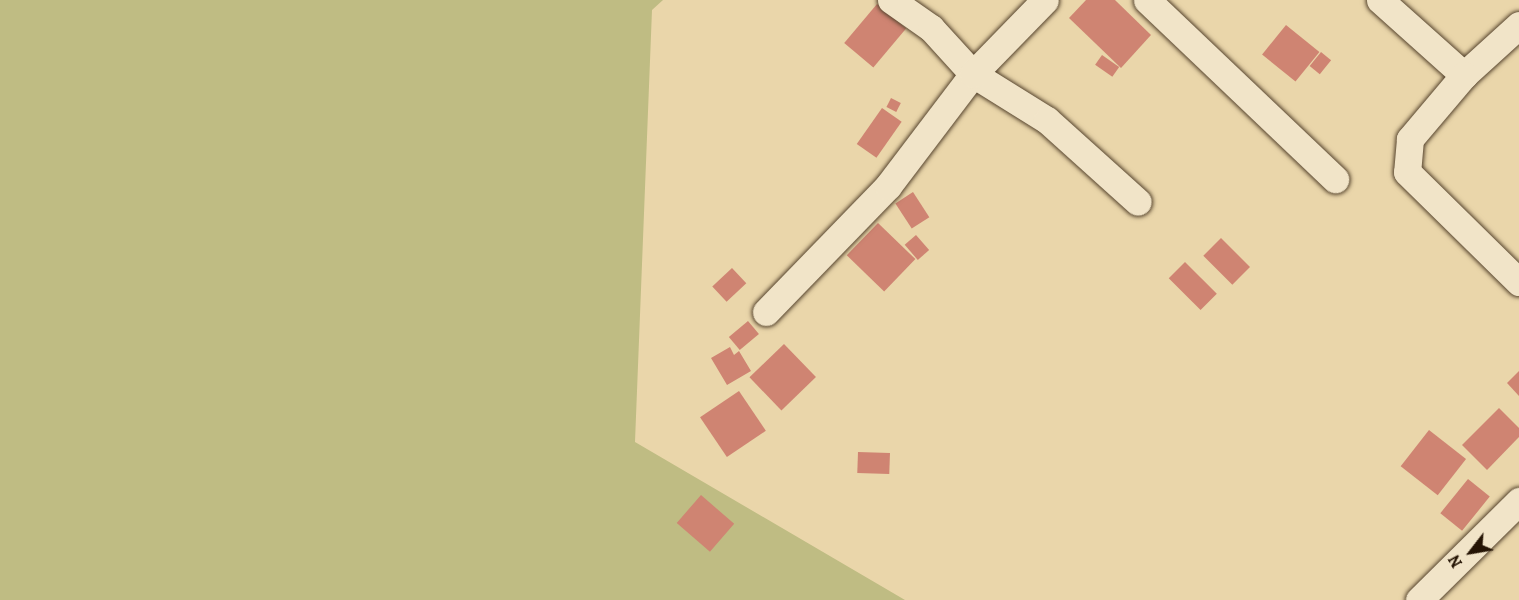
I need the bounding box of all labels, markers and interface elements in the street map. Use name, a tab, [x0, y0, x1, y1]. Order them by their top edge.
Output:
north arrow	[1441, 522, 1501, 582]
text: N	[1443, 551, 1468, 572]

